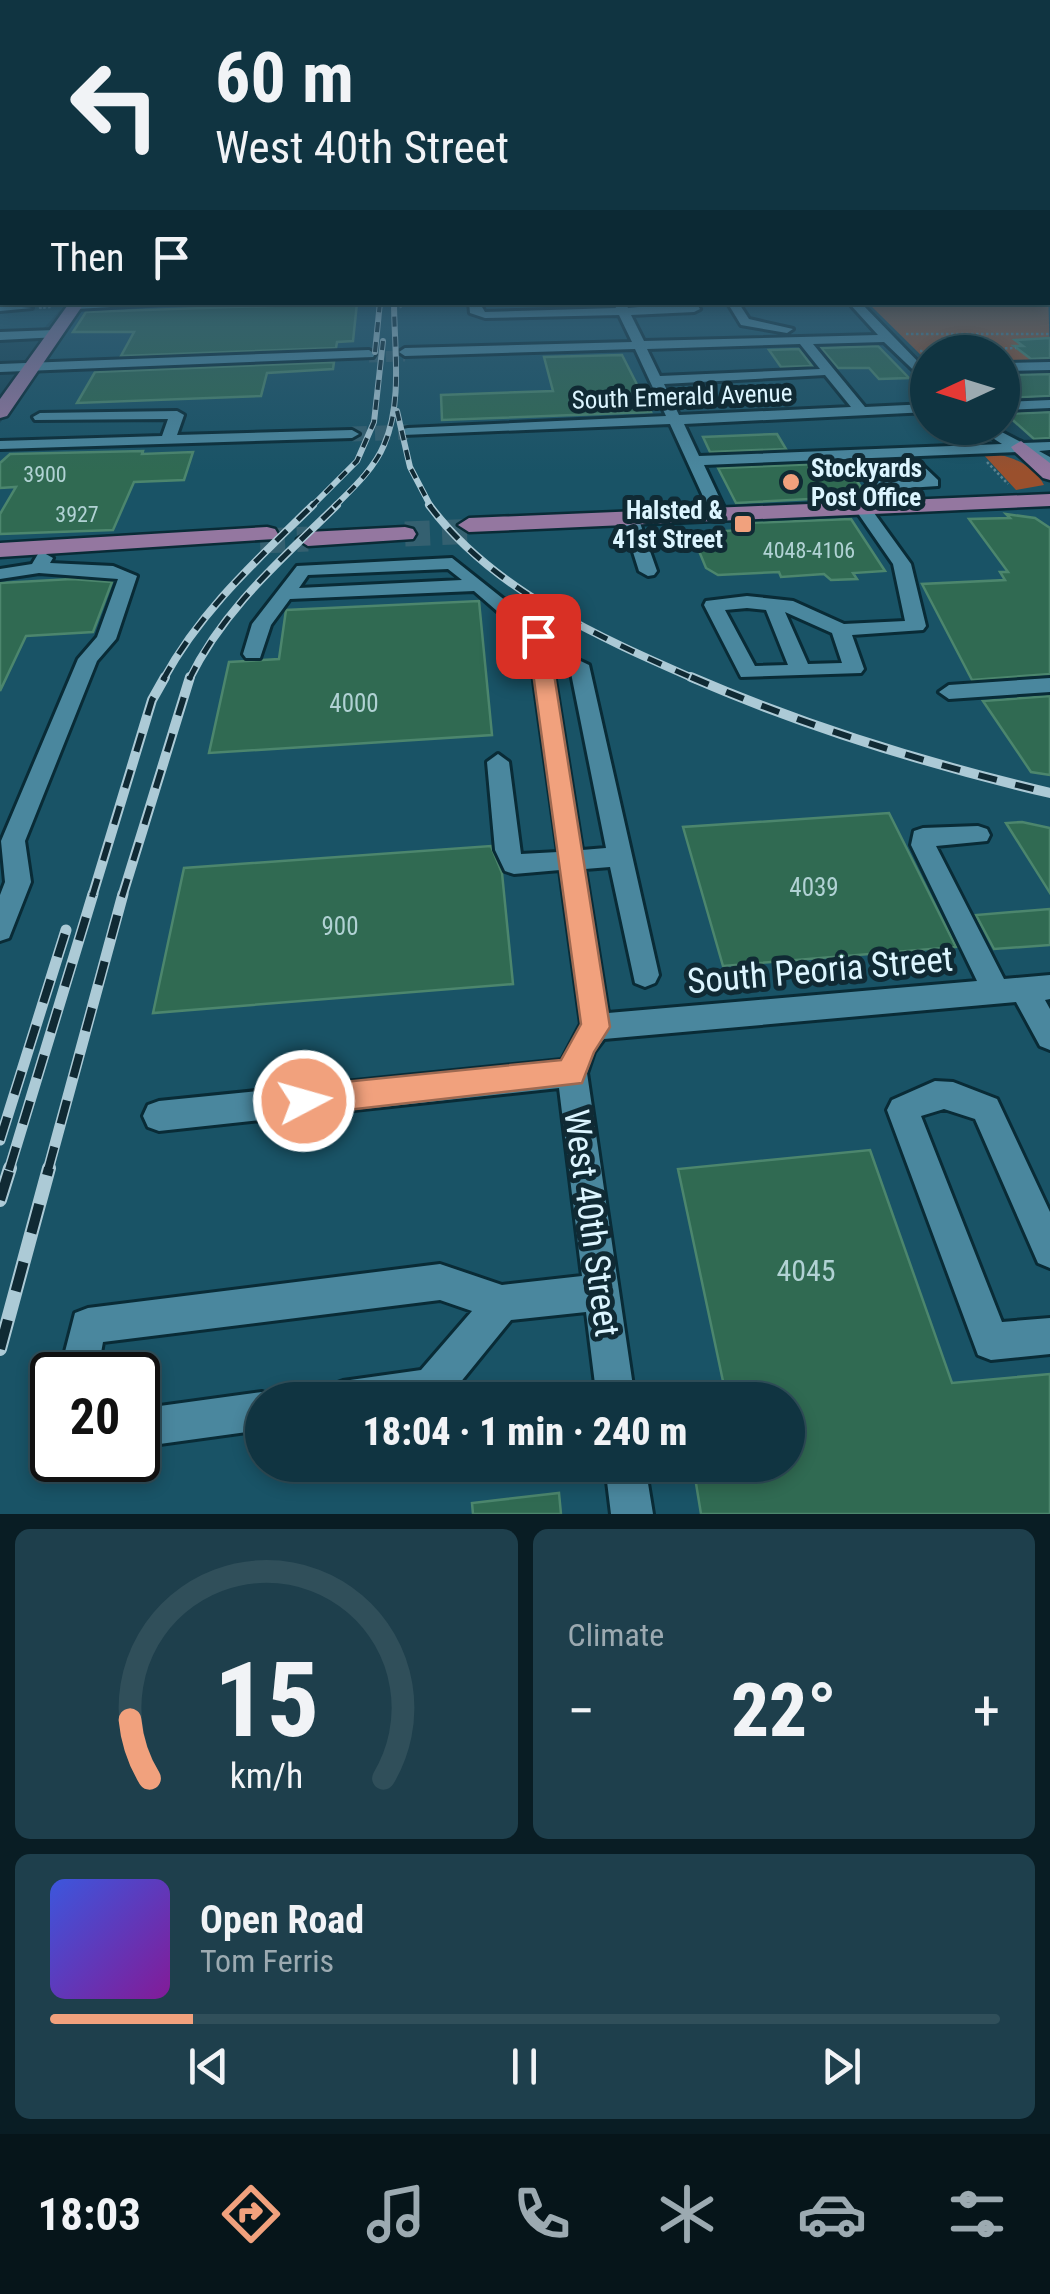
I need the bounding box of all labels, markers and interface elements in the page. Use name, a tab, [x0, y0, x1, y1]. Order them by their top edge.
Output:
text: 60 m	[215, 37, 354, 119]
icon: left	[50, 40, 180, 170]
text: West 40th Street	[215, 121, 509, 174]
icon: arrive	[144, 230, 199, 285]
text: Then	[50, 236, 124, 280]
north arrow	[910, 335, 1020, 445]
map controls	[910, 335, 1020, 445]
street label: South Emerald Avenue	[571, 378, 793, 415]
place label: Stockyards Post Office	[811, 454, 922, 512]
house number: 3900	[23, 462, 67, 487]
marker: Stockyards Post Office	[780, 471, 802, 493]
place label: Halsted & 41st Street	[612, 496, 724, 554]
house number: 3927	[55, 502, 99, 527]
marker: Halsted & 41st Street	[732, 513, 754, 535]
house number: 4048-4106	[763, 538, 855, 563]
pin	[496, 594, 581, 679]
icon: arrive	[511, 609, 566, 664]
house number: 4000	[329, 689, 379, 718]
house number: 4039	[789, 873, 839, 902]
house number: 900	[321, 912, 359, 941]
street label: South Peoria Street	[685, 938, 955, 1003]
position arrow	[252, 1049, 356, 1153]
street label: West 40th Street	[555, 1107, 628, 1339]
house number: 4045	[776, 1253, 836, 1288]
speed limit sign: 20	[30, 1352, 160, 1482]
text: 18:04 · 1 min · 240 m	[363, 1410, 687, 1454]
text: Climate	[568, 1616, 664, 1654]
text: 15	[214, 1640, 319, 1761]
text: 22°	[731, 1666, 837, 1754]
text: −	[568, 1679, 595, 1743]
text: +	[973, 1679, 1000, 1743]
text: km/h	[229, 1755, 303, 1797]
text: Open Road	[200, 1898, 364, 1942]
text: Tom Ferris	[200, 1942, 334, 1980]
icon: previous	[181, 2039, 236, 2094]
icon: pause	[497, 2039, 552, 2094]
icon: next	[814, 2039, 869, 2094]
icon: directions	[216, 2179, 286, 2249]
icon: music	[361, 2179, 431, 2249]
icon: phone	[507, 2179, 577, 2249]
icon: climate	[652, 2179, 722, 2249]
icon: car	[797, 2179, 867, 2249]
icon: filters	[942, 2179, 1012, 2249]
text: 18:03	[38, 2188, 141, 2241]

